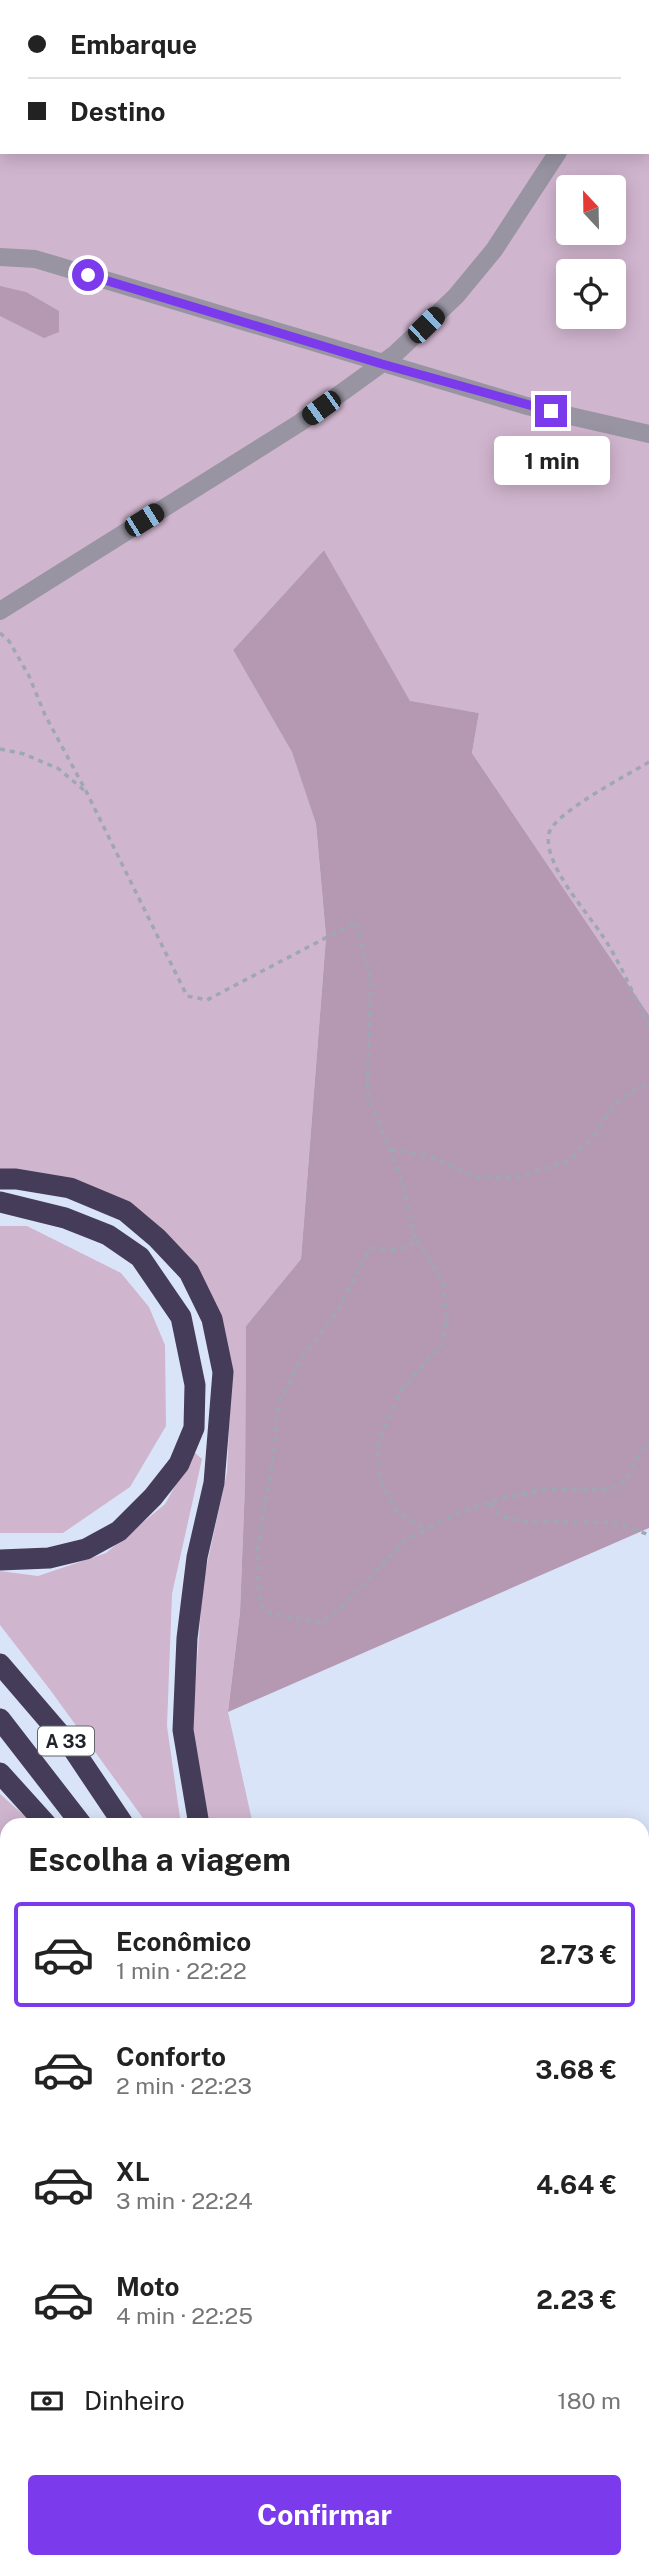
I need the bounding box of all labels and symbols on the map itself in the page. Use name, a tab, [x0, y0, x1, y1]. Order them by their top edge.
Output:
north arrow	[556, 175, 626, 245]
route start	[72, 259, 104, 291]
car	[404, 303, 449, 347]
car	[298, 387, 345, 429]
route end	[535, 395, 567, 427]
callout: 1 min	[493, 436, 609, 485]
car	[121, 500, 168, 540]
road number: A 33	[38, 1726, 94, 1756]

